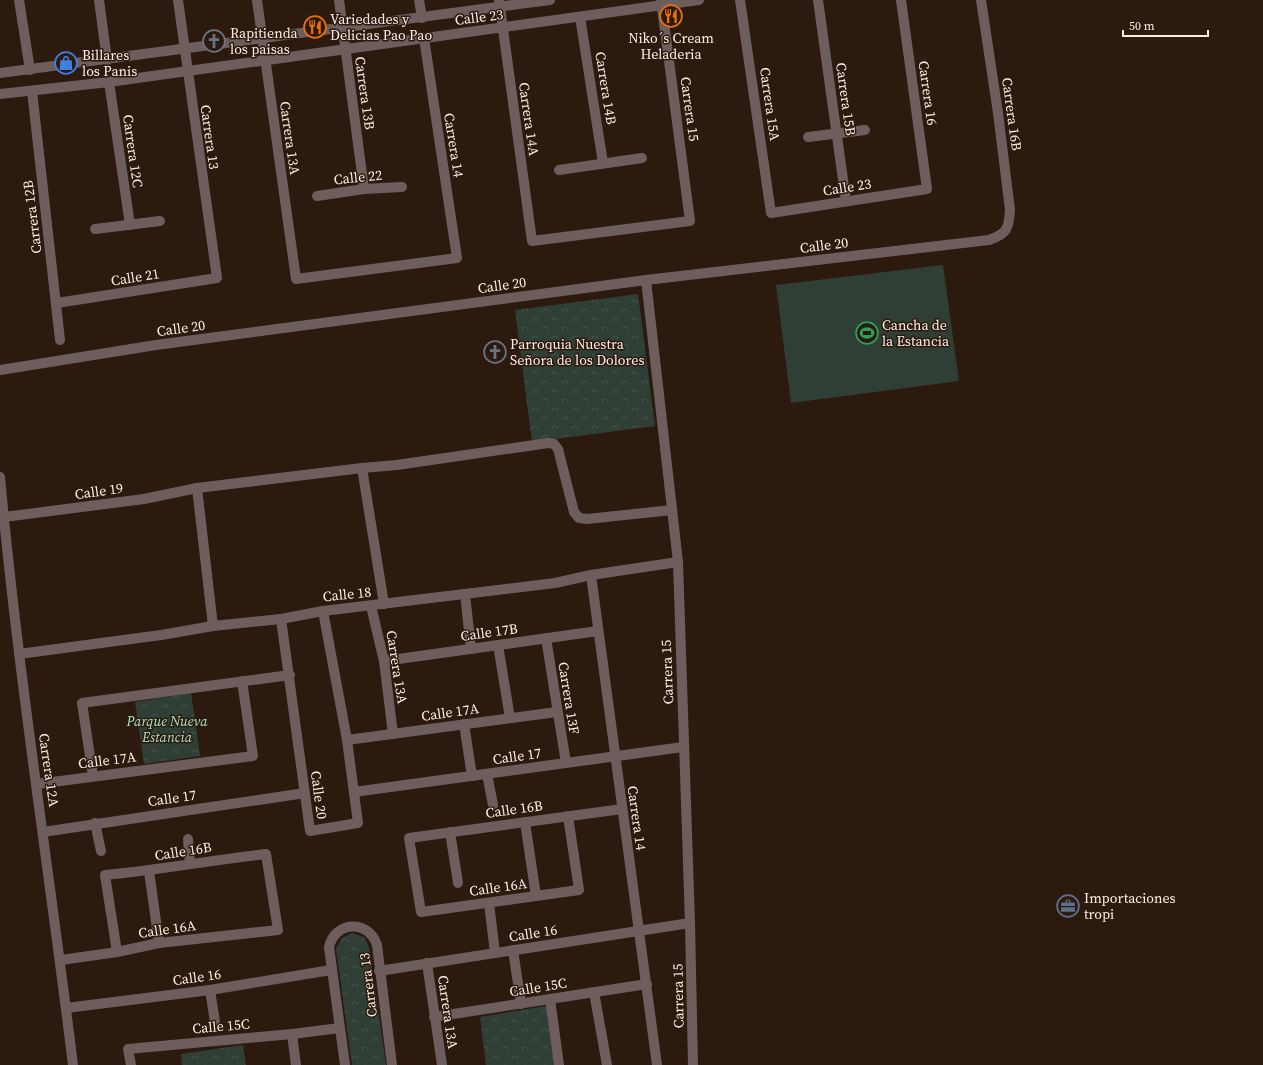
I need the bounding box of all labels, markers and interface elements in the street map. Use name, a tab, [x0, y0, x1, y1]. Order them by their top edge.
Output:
restaurant icon: Niko´s Cream Heladeria	[658, 3, 684, 29]
street label: Calle 23	[454, 4, 504, 30]
place label: Variedades y Delicias Pao Pao	[330, 9, 432, 45]
scale bar	[1123, 12, 1208, 38]
restaurant icon: Variedades y Delicias Pao Pao	[302, 14, 328, 40]
text: 50 m	[1129, 18, 1155, 34]
place label: Rapitienda los paisas	[230, 23, 298, 59]
church icon: Rapitienda los paisas	[201, 28, 227, 54]
place label: Niko´s Cream Heladeria	[628, 28, 714, 64]
place label: Billares los Panis	[82, 45, 137, 81]
shop icon: Billares los Panis	[53, 50, 79, 76]
street label: Carrera 14B	[590, 50, 622, 126]
street label: Carrera 13B	[350, 55, 380, 131]
street label: Carrera 16	[914, 59, 942, 127]
street label: Carrera 15B	[831, 61, 861, 137]
street label: Carrera 15A	[755, 66, 785, 143]
street label: Carrera 15	[676, 75, 704, 143]
street label: Carrera 16B	[997, 76, 1027, 152]
street label: Carrera 14A	[514, 81, 544, 158]
street label: Carrera 13A	[275, 100, 305, 177]
street label: Carrera 13	[196, 103, 224, 171]
street label: Carrera 14	[439, 111, 469, 179]
street label: Carrera 12C	[118, 113, 148, 189]
street label: Calle 22	[333, 165, 383, 189]
street label: Calle 23	[821, 173, 873, 201]
street label: Carrera 12B	[18, 179, 46, 255]
street label: Calle 20	[799, 232, 849, 258]
street label: Calle 21	[109, 263, 161, 291]
street label: Calle 20	[476, 272, 528, 298]
street label: Calle 20	[155, 315, 207, 341]
place label: Cancha de la Estancia	[882, 315, 950, 351]
sports icon: Cancha de la Estancia	[854, 320, 880, 346]
place label: Parroquia Nuestra Señora de los Dolores	[510, 334, 645, 370]
church icon: Parroquia Nuestra Señora de los Dolores	[482, 339, 508, 365]
street label: Calle 19	[73, 478, 125, 504]
street label: Calle 18	[322, 582, 372, 606]
street label: Calle 17B	[459, 618, 519, 646]
street label: Carrera 13A	[381, 629, 413, 706]
street label: Carrera 15	[656, 639, 678, 705]
street label: Carrera 13F	[553, 660, 585, 736]
street label: Calle 17A	[420, 698, 481, 726]
park label: Parque Nueva Estancia	[125, 711, 208, 747]
street label: Carrera 12A	[34, 732, 64, 809]
street label: Calle 17	[491, 743, 543, 769]
street label: Calle 17A	[77, 746, 138, 773]
street label: Calle 20	[306, 769, 332, 821]
street label: Carrera 14	[623, 784, 651, 852]
street label: Calle 17	[146, 785, 198, 811]
street label: Calle 16B	[484, 795, 544, 823]
street label: Calle 16B	[153, 837, 213, 865]
street label: Calle 16A	[468, 873, 529, 901]
place label: Importaciones tropi	[1084, 888, 1176, 924]
office icon: Importaciones tropi	[1055, 893, 1081, 919]
street label: Calle 16A	[137, 915, 198, 943]
street label: Calle 16	[507, 919, 559, 947]
street label: Carrera 13	[354, 952, 382, 1018]
street label: Carrera 15	[667, 963, 689, 1029]
street label: Calle 16	[171, 964, 223, 990]
street label: Calle 15C	[508, 973, 568, 1001]
street label: Carrera 13A	[433, 974, 463, 1051]
street label: Calle 15C	[191, 1014, 251, 1038]

